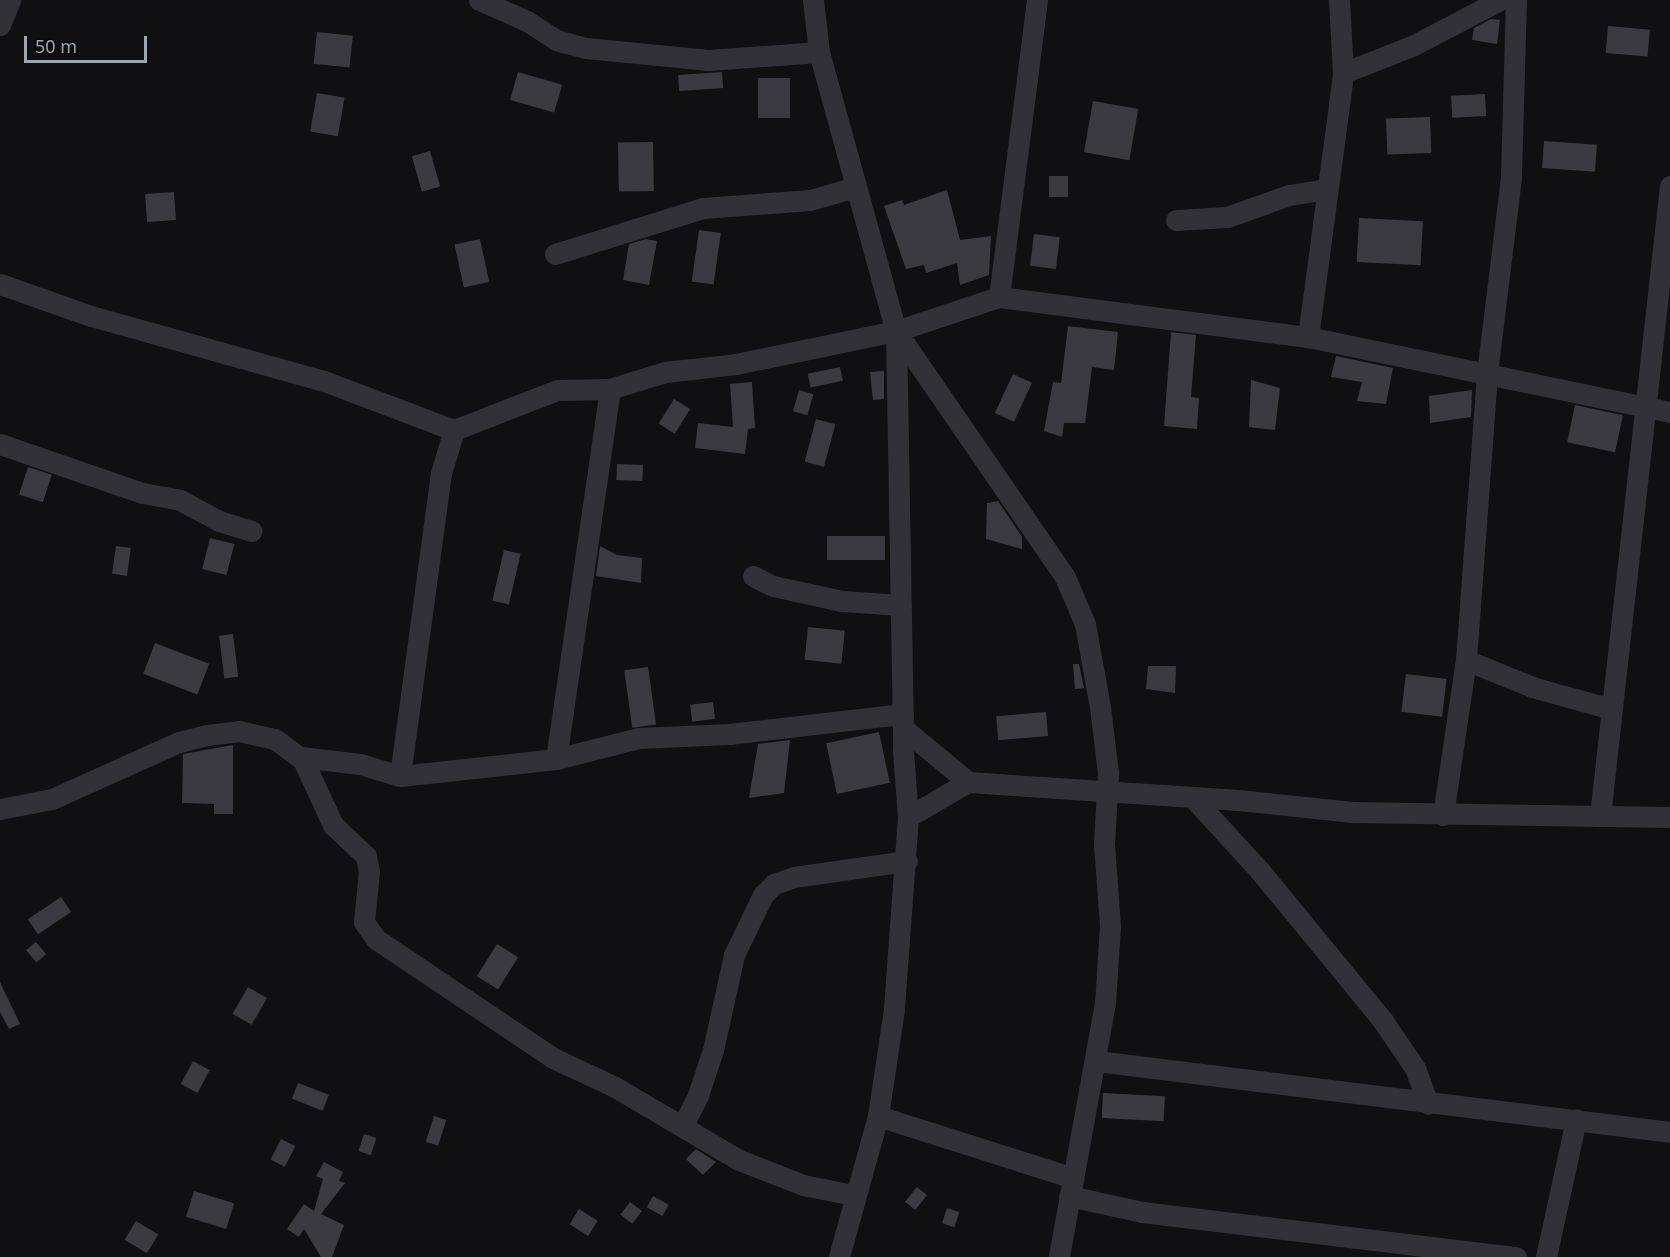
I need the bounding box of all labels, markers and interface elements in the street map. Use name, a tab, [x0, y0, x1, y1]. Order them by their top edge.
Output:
scale bar	[27, 24, 150, 62]
text: 50 m	[35, 34, 77, 58]

